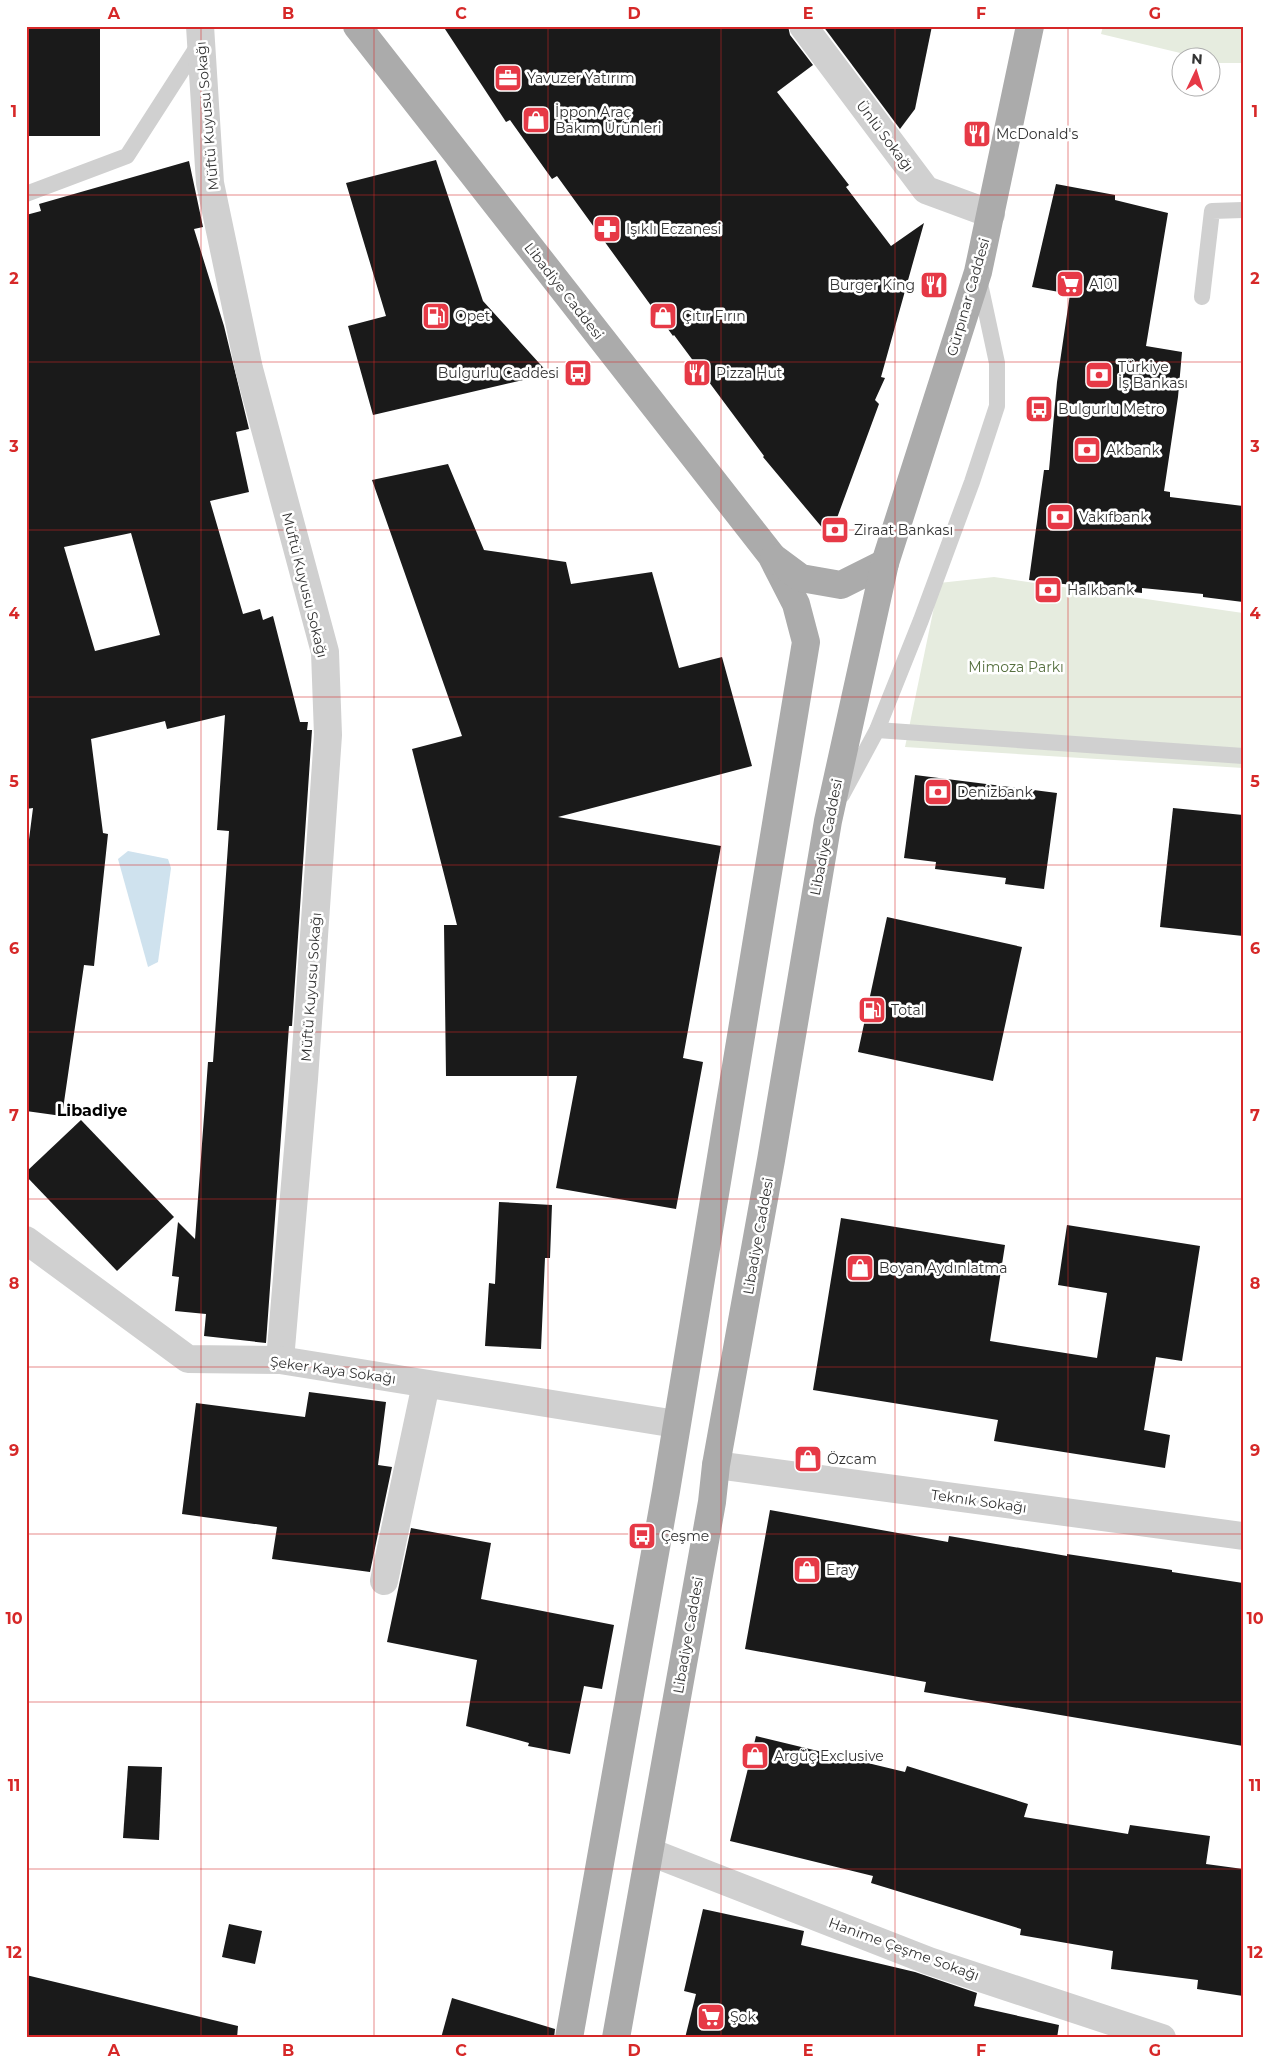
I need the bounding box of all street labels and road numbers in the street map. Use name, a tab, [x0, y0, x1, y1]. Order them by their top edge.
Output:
street label: Müftü Kuyusu Sokağı	[192, 41, 222, 191]
street label: Ünlü Sokağı	[852, 97, 918, 175]
street label: Gürpınar Caddesi	[943, 236, 993, 358]
street label: Libadiye Caddesi	[520, 239, 608, 343]
street label: Müftü Kuyusu Sokağı	[278, 510, 332, 660]
street label: Libadiye Caddesi	[806, 777, 846, 897]
street label: Müftü Kuyusu Sokağı	[297, 912, 325, 1062]
street label: Libadiye Caddesi	[739, 1176, 777, 1296]
street label: Şeker Kaya Sokağı	[269, 1352, 397, 1388]
street label: Teknık Sokağı	[930, 1485, 1028, 1517]
street label: Libadiye Caddesi	[669, 1575, 707, 1695]
street label: Hanime Çeşme Sokağı	[826, 1913, 982, 1985]

